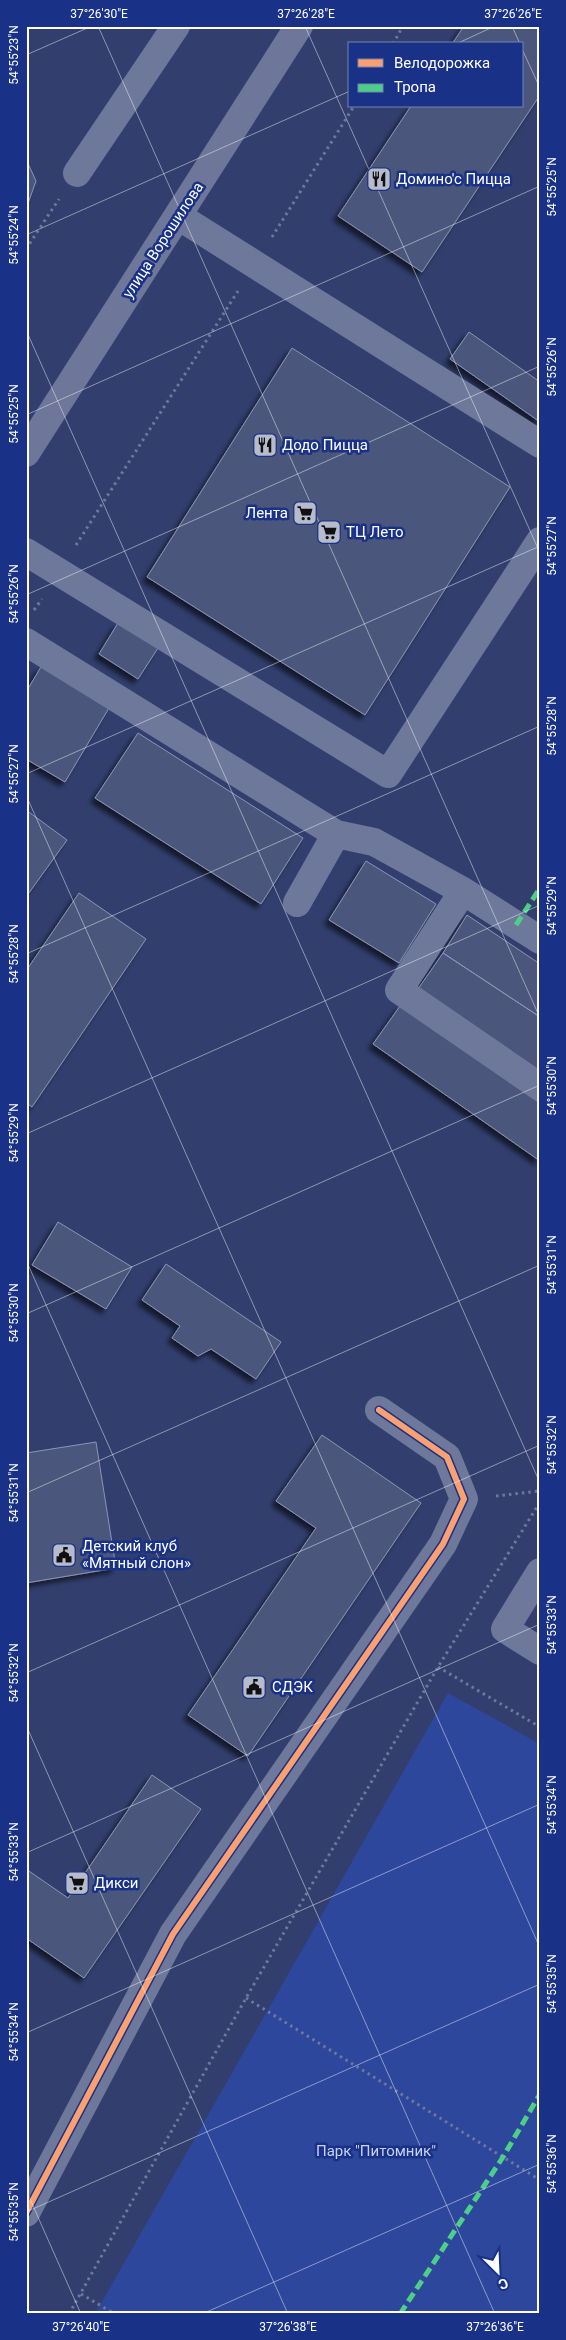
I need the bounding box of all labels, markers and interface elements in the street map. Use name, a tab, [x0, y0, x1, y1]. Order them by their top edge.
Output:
text: 37°26'30"E	[70, 7, 128, 21]
text: 37°26'28"E	[277, 7, 335, 21]
text: 37°26'26"E	[484, 7, 542, 21]
text: 54°55'23"N	[7, 25, 21, 85]
legend	[348, 42, 524, 108]
text: Велодорожка	[394, 54, 490, 72]
text: Тропа	[394, 78, 436, 96]
text: 54°55'25"N	[545, 157, 559, 217]
restaurant icon: Домино'с Пицца	[366, 166, 392, 192]
place label: Домино'с Пицца	[396, 170, 511, 188]
street label: улица Ворошилова	[119, 179, 207, 301]
text: 54°55'24"N	[7, 205, 21, 265]
text: 54°55'26"N	[545, 337, 559, 397]
text: 54°55'25"N	[7, 384, 21, 444]
restaurant icon: Додо Пицца	[252, 432, 278, 458]
place label: Додо Пицца	[282, 436, 368, 454]
supermarket icon: Лента	[292, 500, 318, 526]
place label: Лента	[246, 504, 288, 522]
text: 54°55'27"N	[545, 516, 559, 576]
supermarket icon: ТЦ Лето	[316, 519, 342, 545]
place label: ТЦ Лето	[346, 523, 404, 541]
text: 54°55'26"N	[7, 564, 21, 624]
text: 54°55'28"N	[545, 696, 559, 756]
text: 54°55'27"N	[7, 744, 21, 804]
text: 54°55'29"N	[545, 876, 559, 936]
text: 54°55'28"N	[7, 924, 21, 984]
text: 54°55'30"N	[545, 1056, 559, 1116]
text: 54°55'29"N	[7, 1103, 21, 1163]
text: 54°55'31"N	[545, 1235, 559, 1295]
text: 54°55'30"N	[7, 1283, 21, 1343]
text: 54°55'32"N	[545, 1415, 559, 1475]
text: 54°55'31"N	[7, 1463, 21, 1523]
place label: Детский клуб «Мятный слон»	[82, 1537, 191, 1572]
public building icon: Детский клуб «Мятный слон»	[51, 1542, 77, 1568]
text: 54°55'33"N	[545, 1595, 559, 1655]
text: 54°55'32"N	[7, 1643, 21, 1703]
public building icon: СДЭК	[241, 1674, 267, 1700]
place label: СДЭК	[272, 1678, 313, 1696]
text: 54°55'34"N	[545, 1775, 559, 1835]
text: 54°55'33"N	[7, 1822, 21, 1882]
supermarket icon: Дикси	[64, 1870, 90, 1896]
place label: Дикси	[94, 1874, 138, 1892]
text: 54°55'35"N	[545, 1954, 559, 2014]
text: 54°55'34"N	[7, 2002, 21, 2062]
text: 54°55'36"N	[545, 2134, 559, 2194]
park label: Парк "Питомник"	[316, 2142, 436, 2160]
text: 54°55'35"N	[7, 2182, 21, 2242]
north arrow	[474, 2248, 524, 2298]
text: С	[496, 2275, 511, 2293]
text: 37°26'40"E	[52, 2320, 110, 2334]
text: 37°26'38"E	[259, 2320, 317, 2334]
text: 37°26'36"E	[466, 2320, 524, 2334]

